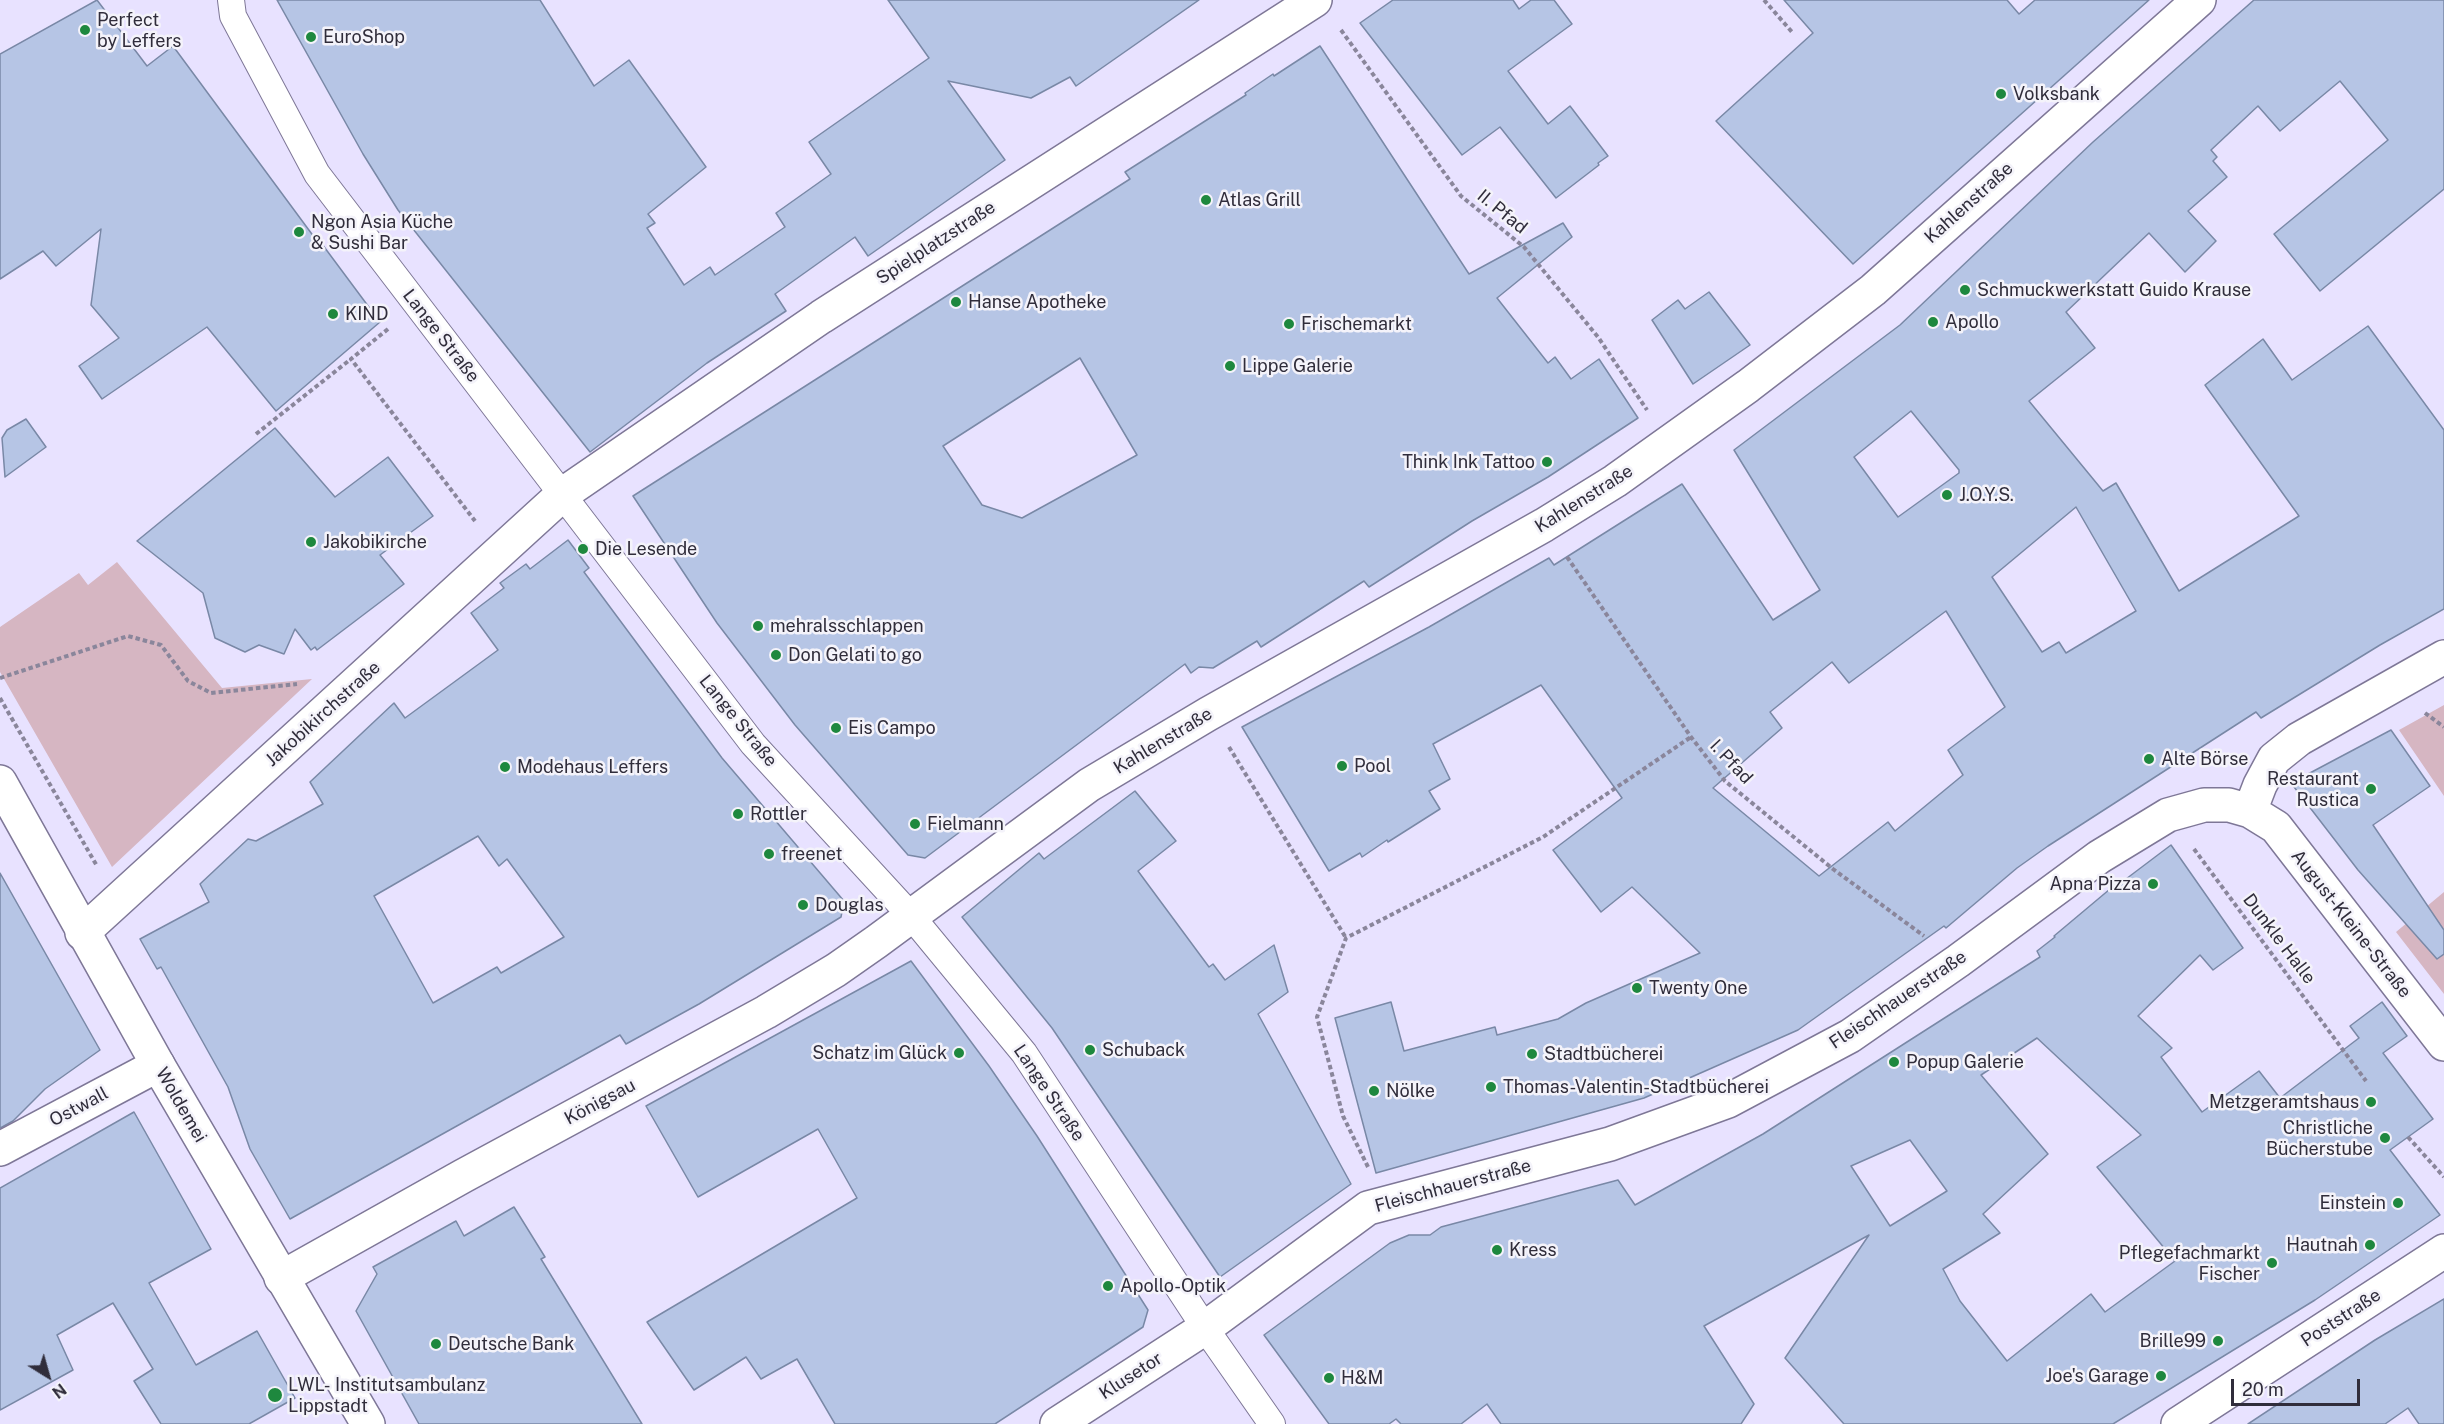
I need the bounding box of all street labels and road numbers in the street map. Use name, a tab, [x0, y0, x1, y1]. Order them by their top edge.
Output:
street label: Kahlenstraße	[1920, 158, 2018, 248]
street label: II. Pfad	[1473, 185, 1531, 239]
street label: Spielplatzstraße	[872, 197, 1000, 289]
street label: Lange Straße	[398, 285, 484, 387]
street label: Kahlenstraße	[1531, 460, 1637, 538]
street label: Jakobikirchstraße	[261, 657, 385, 771]
street label: Lange Straße	[694, 671, 782, 771]
street label: Kahlenstraße	[1110, 703, 1216, 779]
street label: I. Pfad	[1705, 735, 1757, 789]
street label: August-Kleine-Straße	[2286, 846, 2416, 1002]
street label: Dunkle Halle	[2238, 890, 2320, 988]
street label: Fleischhauerstraße	[1825, 946, 1971, 1054]
street label: Lange Straße	[1009, 1040, 1089, 1146]
street label: Woldemei	[151, 1064, 211, 1146]
street label: Königsau	[561, 1074, 639, 1130]
street label: Ostwall	[46, 1083, 112, 1131]
street label: Fleischhauerstraße	[1373, 1155, 1533, 1217]
street label: Poststraße	[2297, 1284, 2385, 1352]
street label: Klusetor	[1095, 1348, 1167, 1404]

